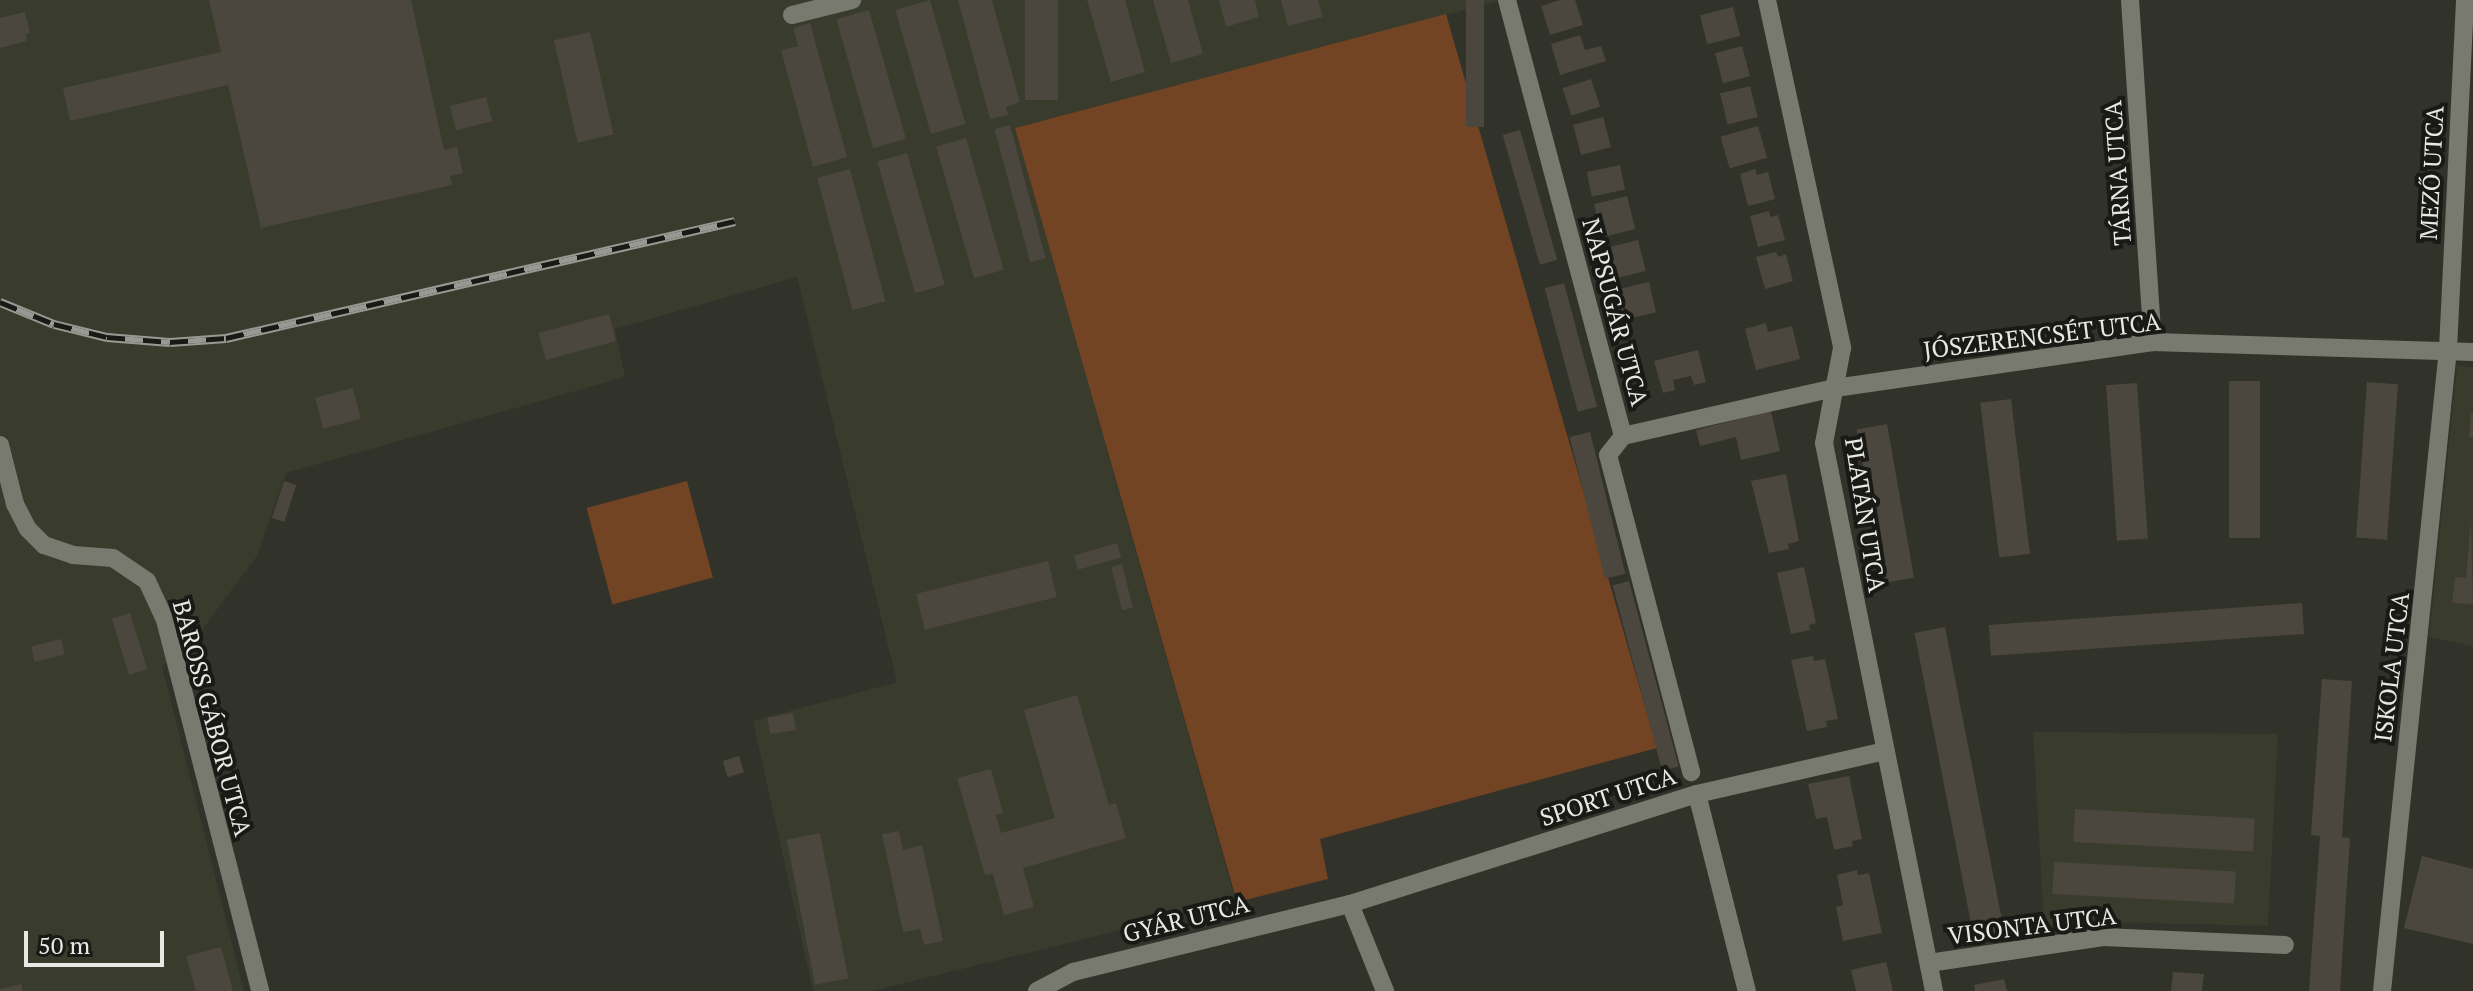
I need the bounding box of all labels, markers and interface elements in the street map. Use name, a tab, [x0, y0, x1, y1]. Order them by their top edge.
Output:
street label: TÁRNA UTCA	[2099, 99, 2137, 247]
street label: MEZŐ UTCA	[2414, 105, 2450, 241]
street label: NAPSUGÁR UTCA	[1576, 215, 1654, 409]
street label: JÓSZERENCSÉT UTCA	[1922, 307, 2162, 365]
street label: PLATÁN UTCA	[1839, 436, 1891, 594]
street label: ISKOLA UTCA	[2369, 590, 2415, 744]
street label: BAROSS GÁBOR UTCA	[167, 597, 257, 839]
street label: SPORT UTCA	[1536, 762, 1680, 832]
street label: GYÁR UTCA	[1120, 889, 1252, 949]
street label: VISONTA UTCA	[1946, 901, 2118, 951]
scale bar	[28, 915, 168, 965]
text: 50 m	[38, 929, 90, 961]

